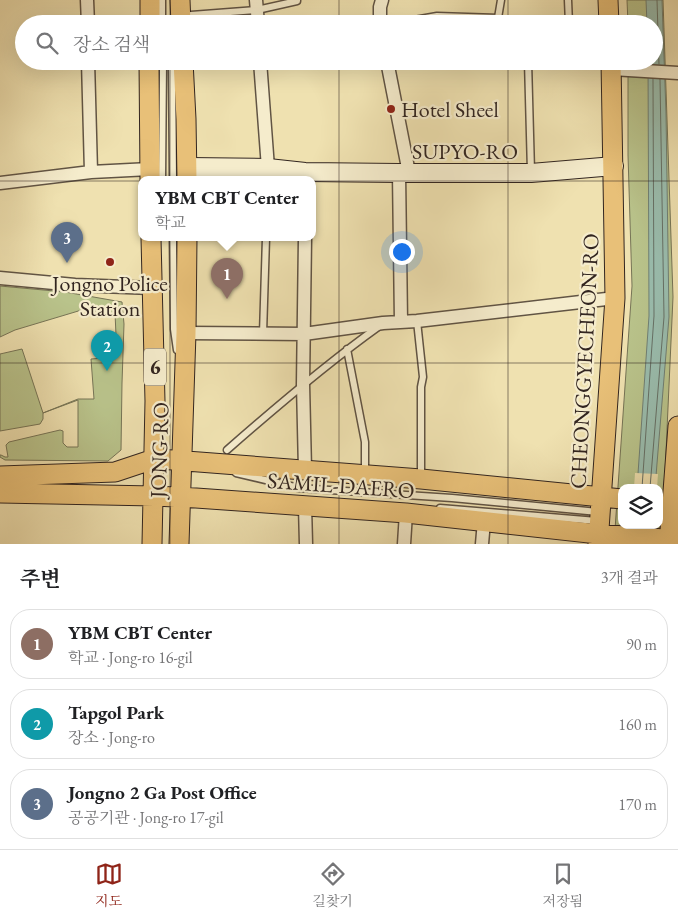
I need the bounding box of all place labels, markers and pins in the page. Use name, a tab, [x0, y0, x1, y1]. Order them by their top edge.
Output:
place label: Hotel Sheel	[401, 95, 499, 124]
marker: Hotel Sheel	[385, 103, 397, 115]
pin: 3	[51, 222, 83, 263]
marker: Jongno Police Station	[104, 256, 116, 268]
pin: 1	[211, 258, 243, 299]
place label: Jongno Police Station	[50, 269, 168, 323]
pin: 2	[91, 330, 123, 371]

